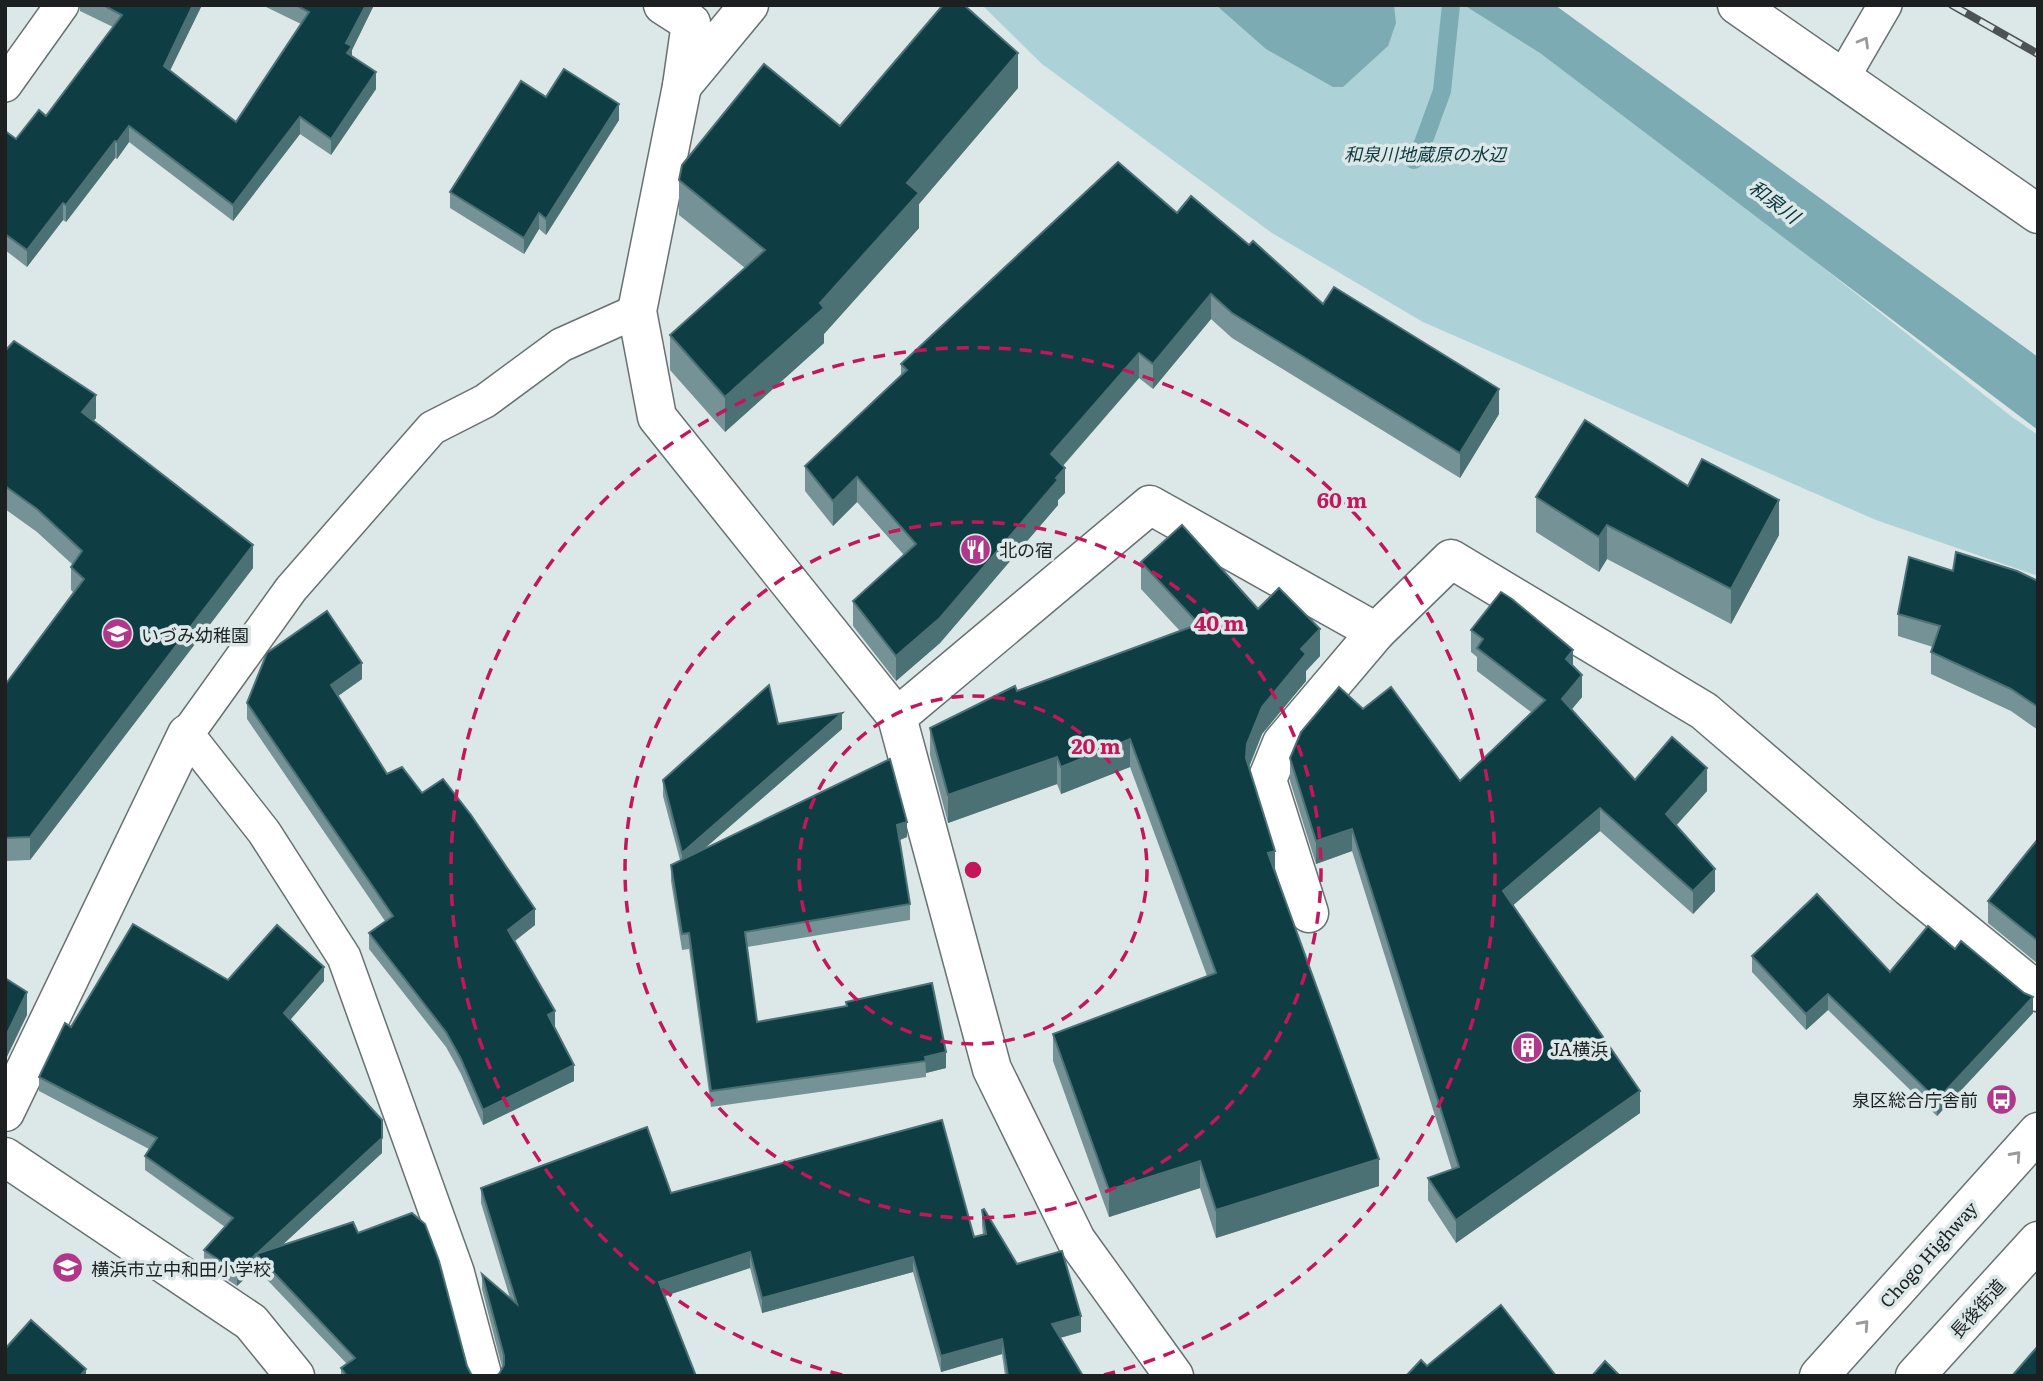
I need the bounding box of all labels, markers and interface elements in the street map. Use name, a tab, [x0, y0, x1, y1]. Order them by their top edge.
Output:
one-way arrow	[1855, 37, 1868, 50]
park label: 和泉川地蔵原の水辺	[1344, 140, 1508, 167]
water label: 和泉川	[1744, 173, 1808, 231]
text: 60 m	[1317, 483, 1367, 514]
restaurant icon: 北の宿	[959, 532, 993, 566]
place label: 北の宿	[999, 536, 1053, 563]
text: 40 m	[1194, 606, 1244, 637]
school or university icon: いづみ幼稚園	[101, 617, 135, 651]
place label: いづみ幼稚園	[141, 621, 249, 648]
text: 20 m	[1071, 729, 1121, 760]
centre of rings	[961, 858, 985, 882]
building icon: JA横浜	[1510, 1031, 1544, 1065]
place label: JA横浜	[1550, 1035, 1608, 1062]
bus stop icon: 泉区総合庁舎前	[1984, 1082, 2018, 1116]
place label: 泉区総合庁舎前	[1852, 1086, 1978, 1113]
one-way arrow	[2008, 1151, 2020, 1164]
street label: Chogo Highway	[1873, 1194, 1984, 1313]
school or university icon: 横浜市立中和田小学校	[51, 1251, 85, 1285]
place label: 横浜市立中和田小学校	[91, 1255, 271, 1282]
street label: 長後街道	[1943, 1272, 2011, 1344]
one-way arrow	[1856, 1320, 1869, 1333]

